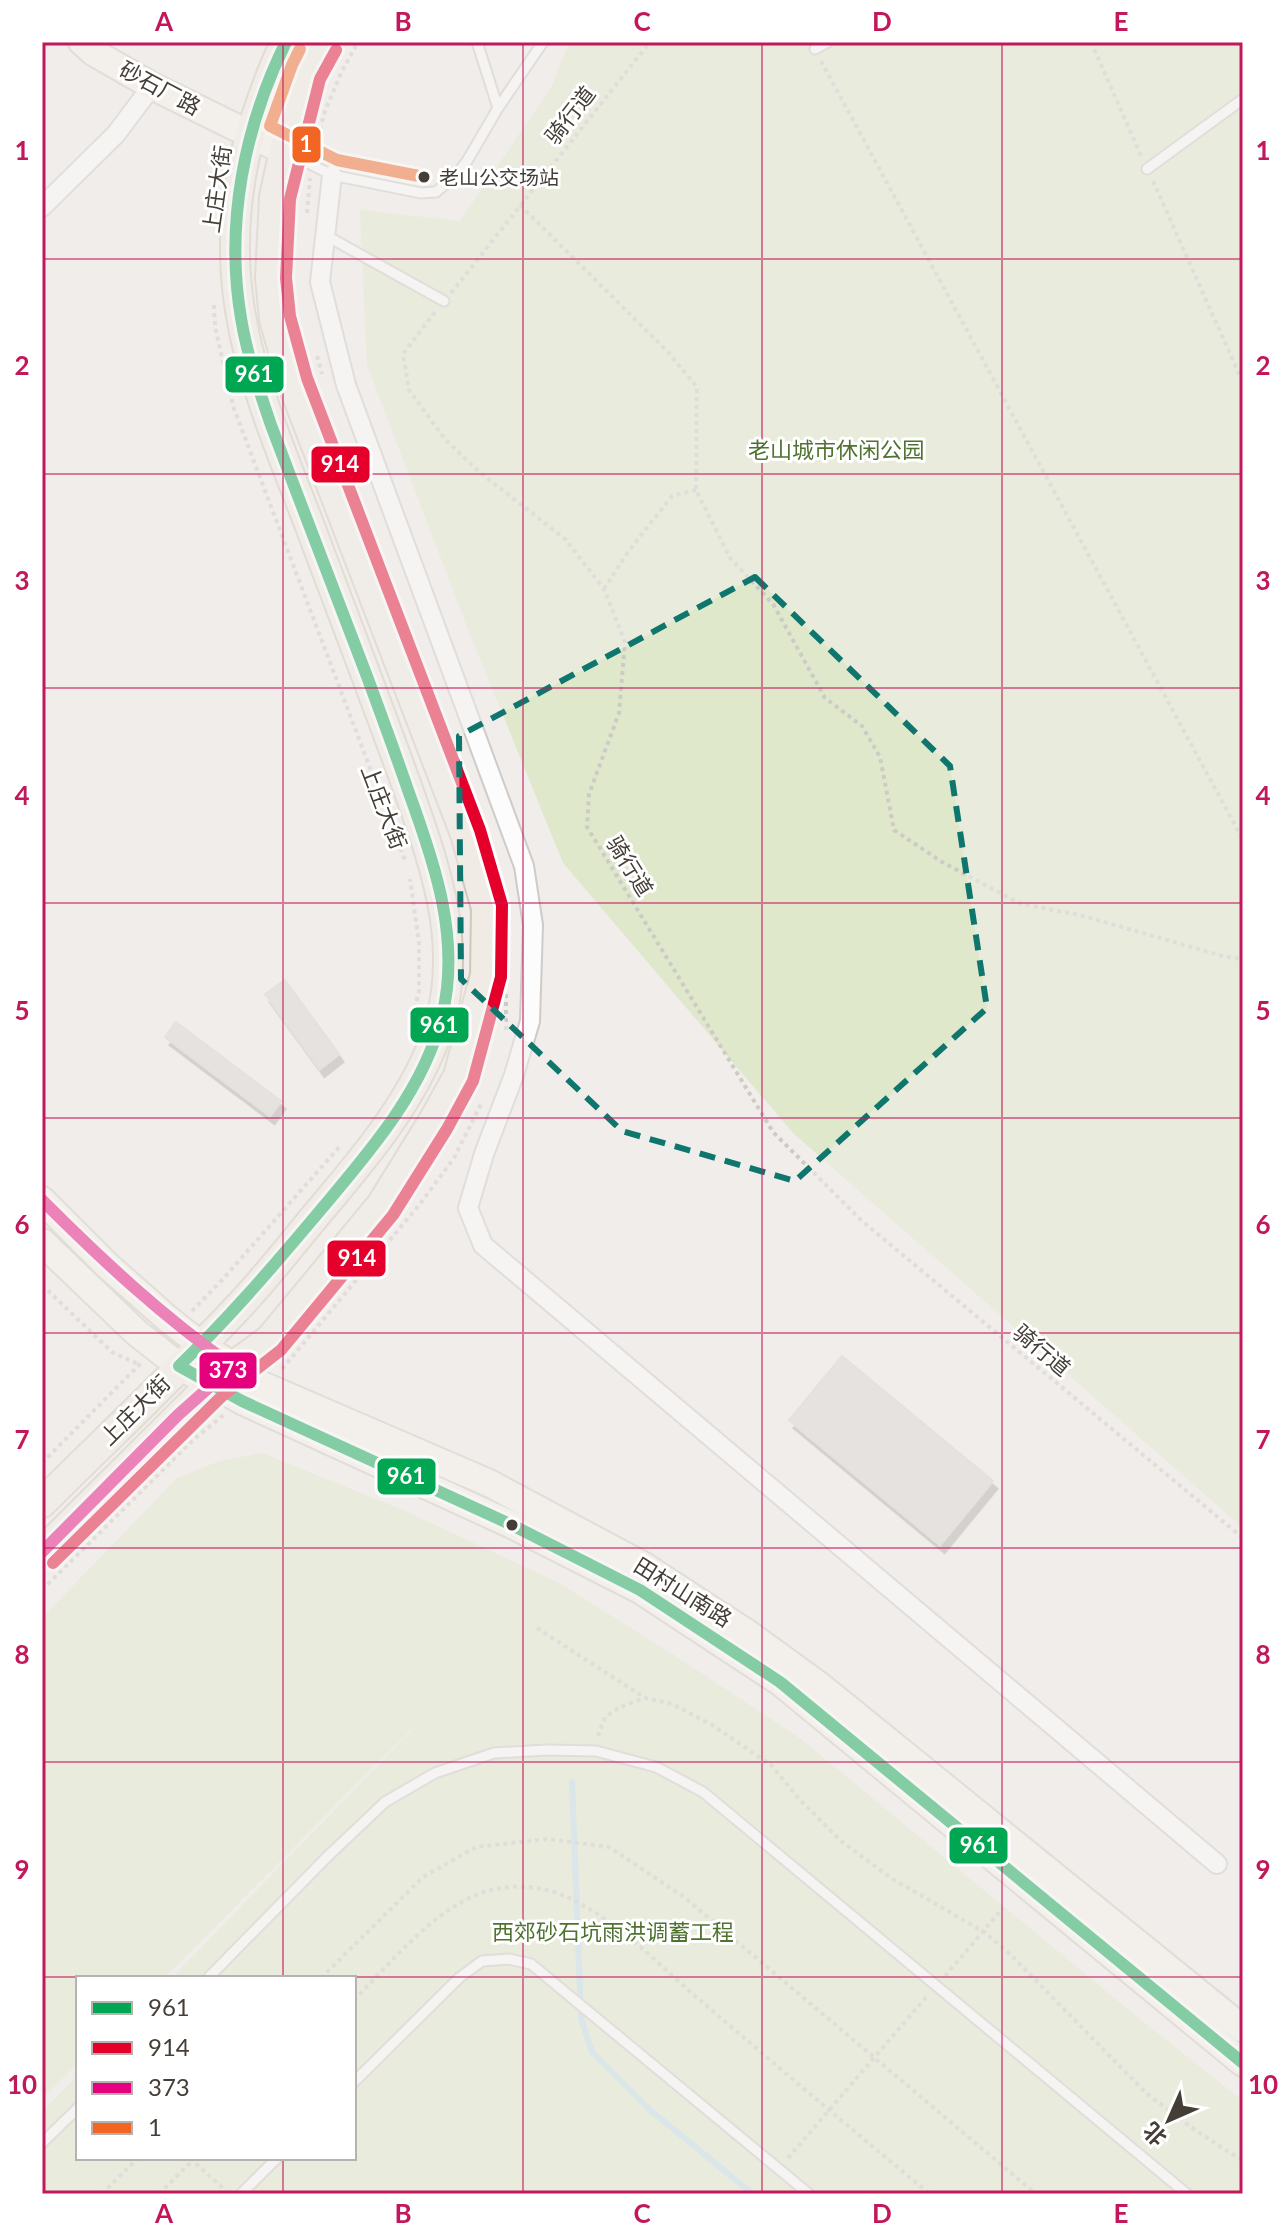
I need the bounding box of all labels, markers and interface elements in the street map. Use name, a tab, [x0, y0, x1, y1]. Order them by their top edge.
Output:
text: A	[154, 5, 174, 37]
text: B	[394, 5, 412, 37]
text: C	[633, 5, 651, 37]
text: D	[872, 5, 892, 37]
text: E	[1114, 5, 1128, 37]
street label: 砂石厂路	[115, 55, 205, 120]
street label: 骑行道	[539, 80, 601, 149]
line badge: 1	[291, 125, 322, 164]
text: 1	[300, 130, 312, 157]
text: 1	[14, 134, 30, 166]
text: 1	[1255, 134, 1271, 166]
street label: 上庄大街	[197, 143, 236, 234]
place label: 老山公交场站	[439, 165, 559, 189]
marker: 老山公交场站	[416, 169, 432, 185]
text: 2	[14, 349, 30, 381]
text: 2	[1255, 349, 1271, 381]
line badge: 961	[224, 355, 285, 394]
text: 961	[235, 360, 273, 387]
park label: 老山城市休闲公园	[748, 436, 924, 463]
line badge: 914	[310, 445, 371, 484]
text: 914	[321, 450, 359, 477]
text: 3	[14, 564, 30, 596]
text: 3	[1255, 564, 1271, 596]
street label: 上庄大街	[356, 761, 413, 853]
text: 4	[14, 779, 30, 811]
text: 4	[1255, 779, 1271, 811]
street label: 骑行道	[601, 831, 659, 901]
text: 5	[14, 994, 30, 1026]
text: 5	[1255, 994, 1271, 1026]
line badge: 961	[409, 1006, 470, 1044]
text: 961	[420, 1011, 458, 1038]
text: 6	[14, 1208, 30, 1240]
text: 6	[1255, 1208, 1271, 1240]
line badge: 914	[326, 1239, 387, 1278]
text: 914	[338, 1244, 376, 1271]
street label: 骑行道	[1008, 1318, 1076, 1381]
line badge: 373	[198, 1351, 258, 1390]
text: 373	[209, 1356, 247, 1383]
street label: 上庄大街	[94, 1369, 175, 1450]
text: 7	[14, 1423, 30, 1455]
text: 7	[1255, 1423, 1271, 1455]
line badge: 961	[376, 1457, 437, 1496]
text: 961	[387, 1462, 425, 1489]
unlabelled marker	[504, 1517, 520, 1533]
street label: 田村山南路	[629, 1551, 737, 1632]
text: 8	[14, 1638, 30, 1670]
text: 8	[1255, 1638, 1271, 1670]
line badge: 961	[948, 1826, 1009, 1865]
text: 961	[960, 1831, 998, 1858]
text: 9	[14, 1853, 30, 1885]
text: 9	[1255, 1853, 1271, 1885]
park label: 西郊砂石坑雨洪调蓄工程	[492, 1918, 734, 1945]
legend	[76, 1976, 356, 2160]
text: 961	[148, 1992, 190, 2021]
text: 914	[148, 2032, 190, 2061]
text: 10	[7, 2068, 37, 2100]
text: 10	[1248, 2068, 1278, 2100]
text: 373	[148, 2072, 190, 2101]
north arrow	[1129, 2080, 1209, 2160]
text: 1	[148, 2112, 162, 2141]
text: 北	[1137, 2117, 1172, 2152]
text: A	[154, 2197, 174, 2229]
text: B	[394, 2197, 412, 2229]
text: C	[633, 2197, 651, 2229]
text: D	[872, 2197, 892, 2229]
text: E	[1114, 2197, 1128, 2229]

